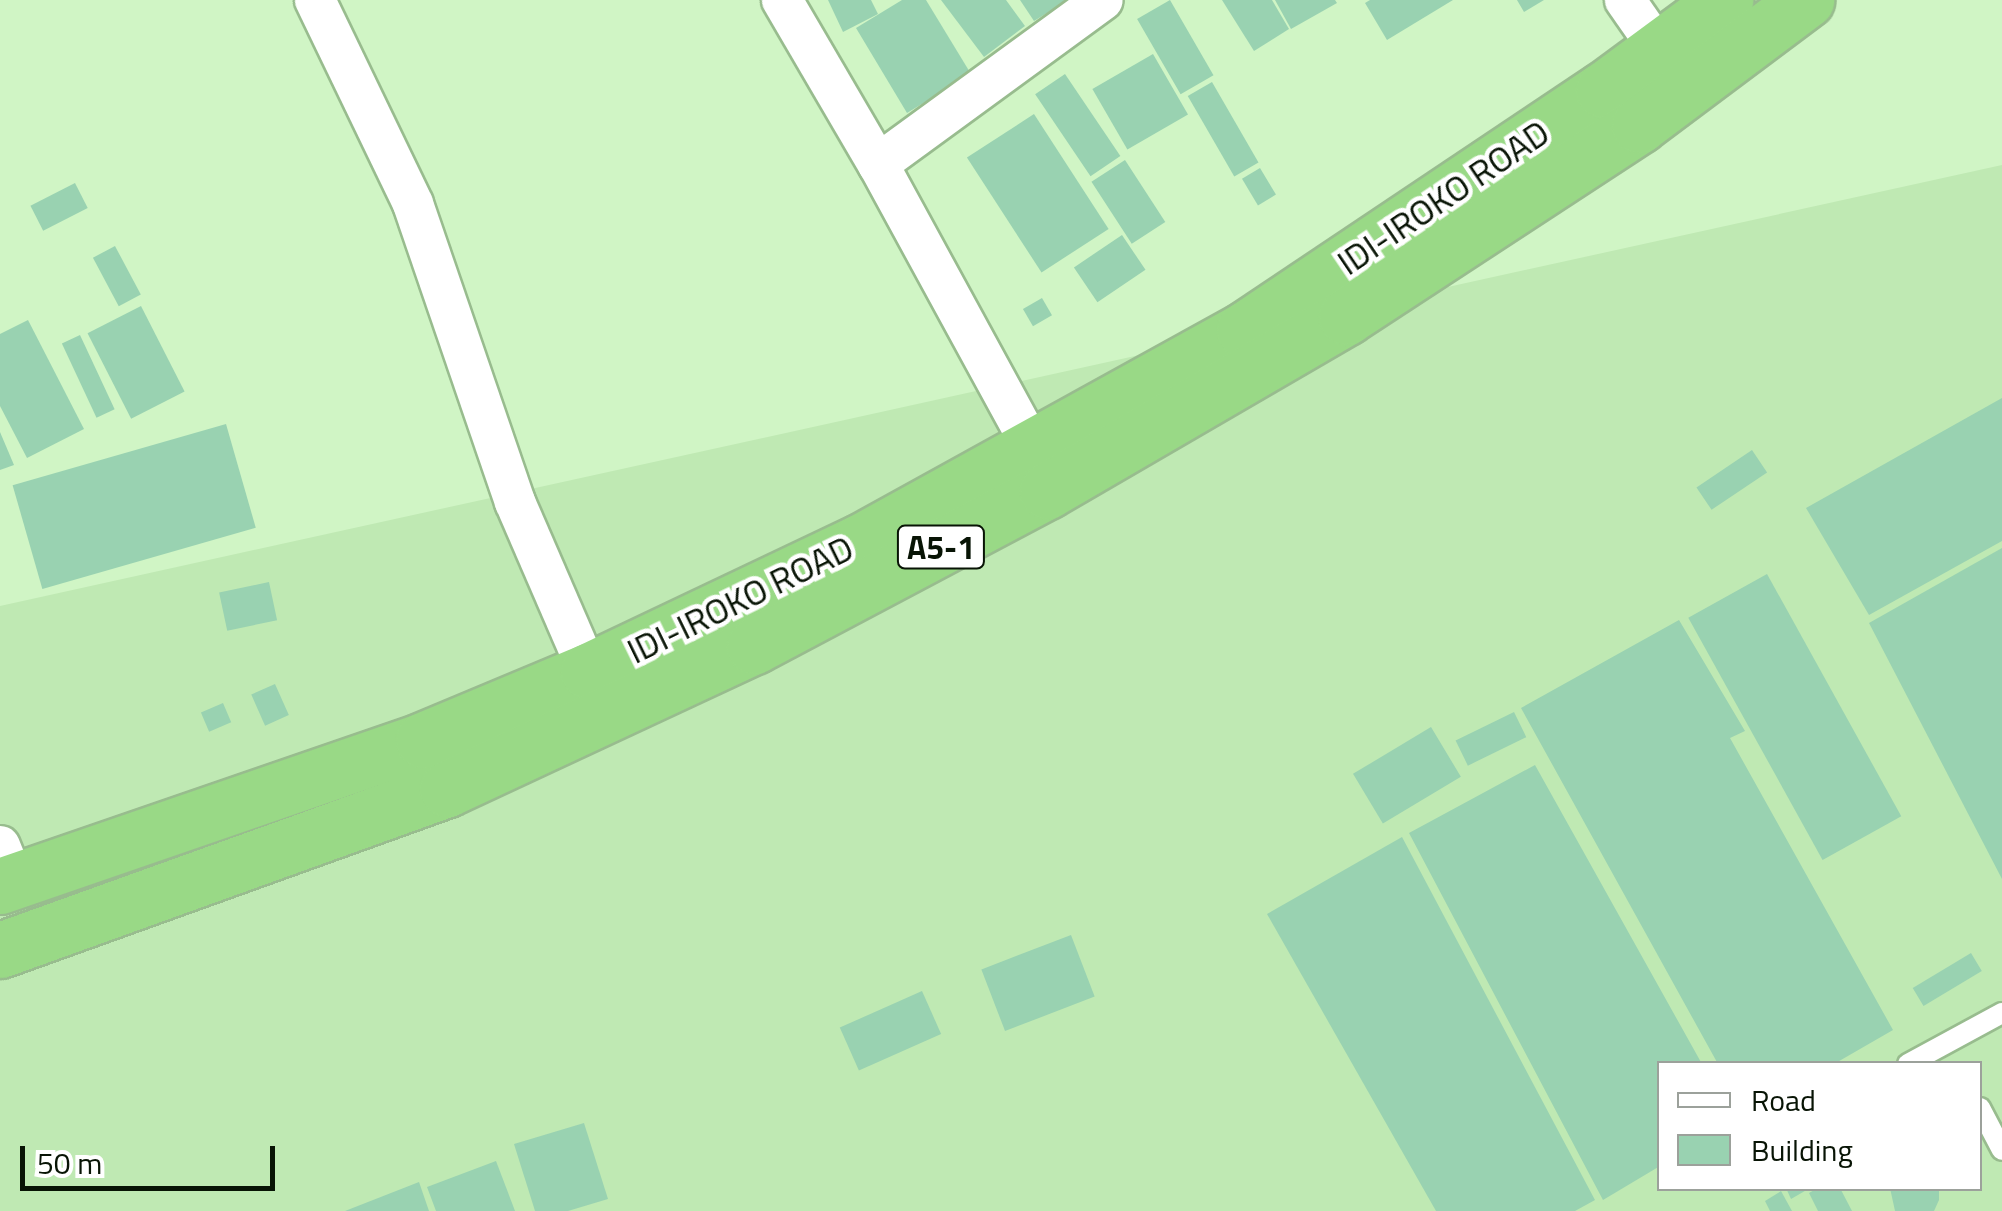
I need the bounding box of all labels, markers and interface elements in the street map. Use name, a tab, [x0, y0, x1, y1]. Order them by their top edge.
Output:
street label: IDI-IROKO ROAD	[1329, 111, 1557, 283]
road number: A5-1	[896, 520, 986, 574]
street label: IDI-IROKO ROAD	[620, 526, 860, 672]
legend	[1657, 1061, 1982, 1191]
text: Road	[1751, 1077, 1816, 1123]
scale bar	[25, 1126, 280, 1188]
text: Building	[1751, 1127, 1853, 1173]
text: 50 m	[37, 1140, 102, 1186]

